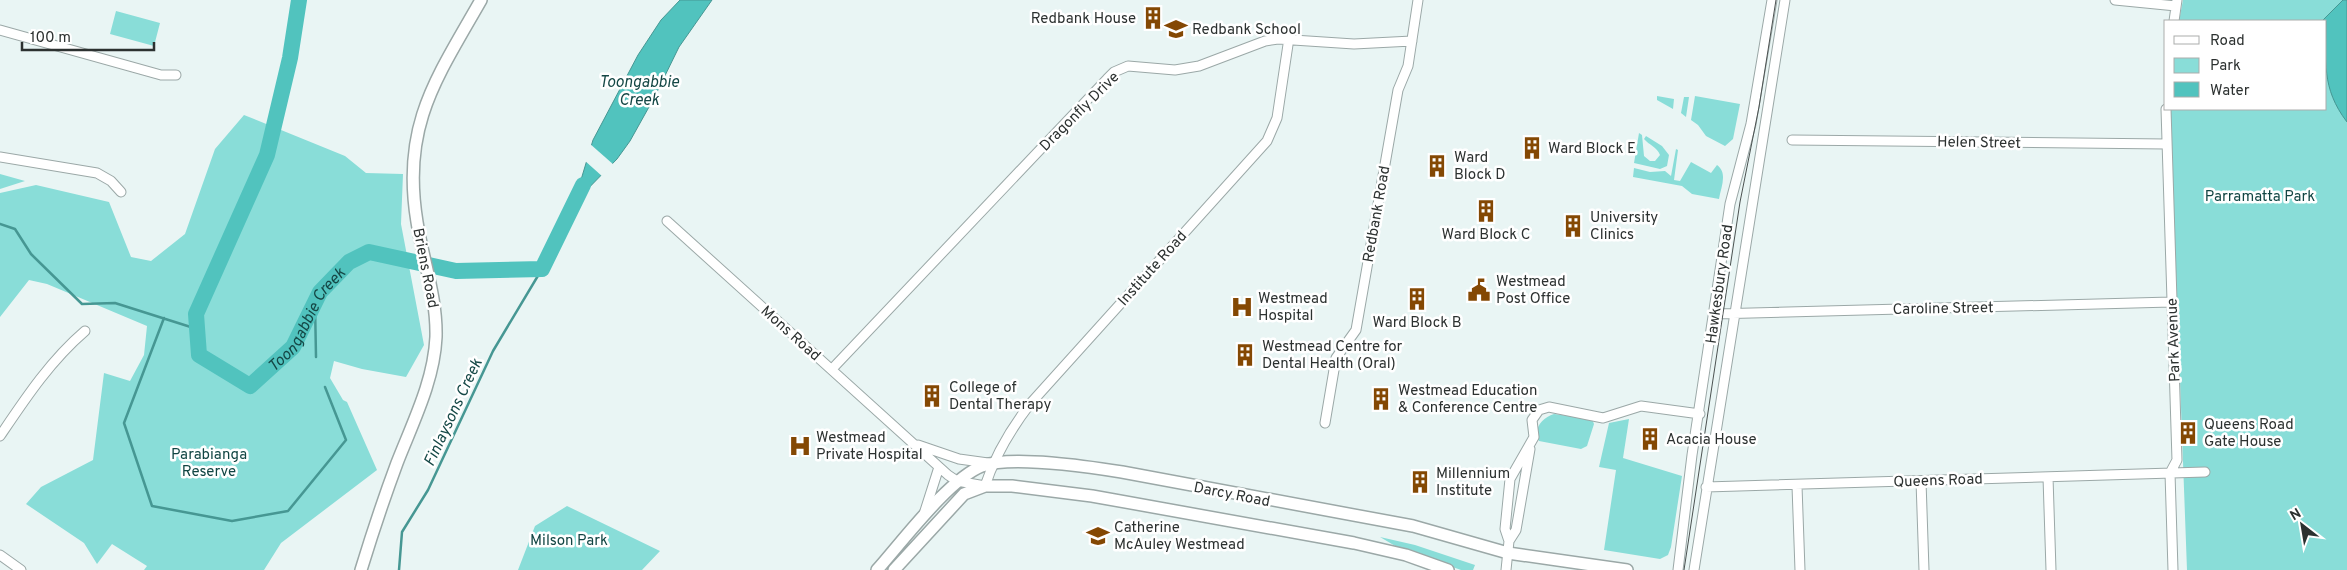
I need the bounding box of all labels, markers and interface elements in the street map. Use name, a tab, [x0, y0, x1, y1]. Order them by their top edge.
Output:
building icon: Redbank House	[1140, 5, 1166, 31]
place label: Redbank House	[1031, 10, 1136, 29]
school or university icon: Redbank School	[1163, 16, 1189, 42]
scale bar	[22, 20, 155, 52]
legend	[2164, 20, 2327, 110]
place label: Redbank School	[1192, 21, 1301, 40]
text: 100 m	[30, 29, 71, 48]
text: Road	[2210, 32, 2245, 51]
text: Park	[2210, 57, 2241, 76]
street label: Dragonfly Drive	[1036, 68, 1124, 156]
water label: Toongabbie Creek	[599, 73, 680, 111]
text: Water	[2210, 82, 2250, 101]
street label: Helen Street	[1937, 133, 2021, 154]
building icon: Ward Block E	[1519, 135, 1545, 161]
place label: Ward Block E	[1548, 140, 1636, 159]
place label: Ward Block D	[1454, 149, 1506, 185]
building icon: Ward Block D	[1424, 153, 1450, 179]
street label: Redbank Road	[1360, 164, 1395, 264]
park label: Parramatta Park	[2205, 188, 2315, 207]
building icon: Ward Block C	[1473, 198, 1499, 224]
place label: University Clinics	[1590, 209, 1658, 245]
building icon: University Clinics	[1560, 213, 1586, 239]
street label: Hawkesbury Road	[1703, 223, 1738, 345]
place label: Ward Block C	[1442, 226, 1530, 245]
street label: Briens Road	[407, 227, 442, 310]
street label: Institute Road	[1114, 228, 1192, 310]
water label: Toongabbie Creek	[264, 263, 351, 377]
place label: Westmead Post Office	[1496, 273, 1570, 309]
public building icon: Westmead Post Office	[1466, 277, 1492, 303]
building icon: Ward Block B	[1404, 286, 1430, 312]
place label: Westmead Hospital	[1258, 290, 1328, 326]
hospital icon: Westmead Hospital	[1229, 294, 1255, 320]
street label: Park Avenue	[2164, 298, 2185, 382]
street label: Caroline Street	[1892, 299, 1994, 320]
street label: Mons Road	[756, 302, 824, 366]
place label: Ward Block B	[1373, 314, 1461, 333]
place label: Westmead Centre for Dental Health (Oral)	[1262, 338, 1402, 374]
building icon: Westmead Centre for Dental Health (Oral)	[1232, 342, 1258, 368]
water label: Finlaysons Creek	[420, 355, 488, 470]
place label: College of Dental Therapy	[949, 379, 1051, 415]
place label: Westmead Education & Conference Centre	[1398, 382, 1537, 418]
building icon: College of Dental Therapy	[919, 383, 945, 409]
building icon: Westmead Education & Conference Centre	[1368, 386, 1394, 412]
place label: Queens Road Gate House	[2204, 416, 2294, 452]
building icon: Queens Road Gate House	[2175, 420, 2201, 446]
building icon: Acacia House	[1637, 426, 1663, 452]
place label: Westmead Private Hospital	[816, 429, 923, 465]
place label: Acacia House	[1666, 431, 1757, 450]
hospital icon: Westmead Private Hospital	[787, 433, 813, 459]
park label: Parabianga Reserve	[171, 446, 247, 482]
place label: Millennium Institute	[1436, 465, 1510, 501]
building icon: Millennium Institute	[1407, 469, 1433, 495]
street label: Queens Road	[1893, 470, 1983, 493]
street label: Darcy Road	[1192, 479, 1271, 512]
north arrow	[2277, 500, 2327, 550]
text: N	[2287, 505, 2305, 525]
place label: Catherine McAuley Westmead	[1114, 519, 1245, 555]
school or university icon: Catherine McAuley Westmead	[1085, 523, 1111, 549]
park label: Milson Park	[530, 532, 608, 551]

